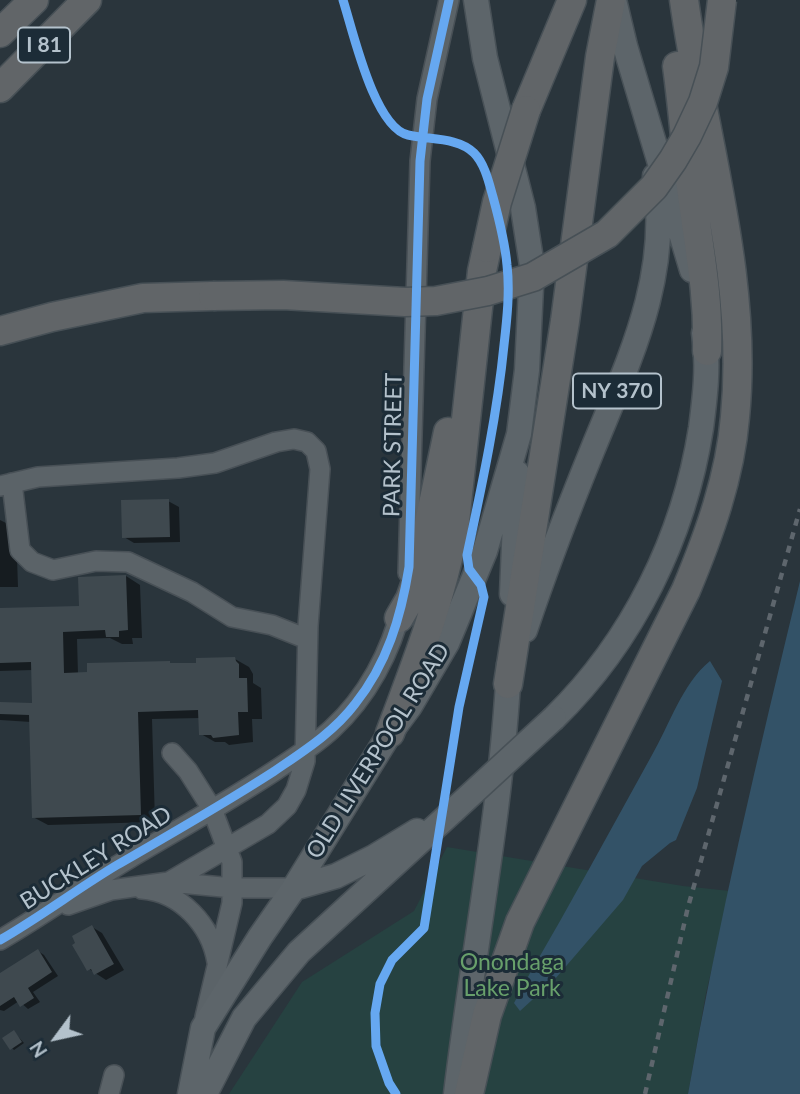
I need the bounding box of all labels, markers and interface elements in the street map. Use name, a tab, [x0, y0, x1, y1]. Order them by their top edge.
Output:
road number: I 81	[18, 28, 70, 62]
street label: PARK STREET	[378, 373, 408, 517]
road number: NY 370	[573, 374, 661, 408]
street label: OLD LIVERPOOL ROAD	[300, 638, 456, 864]
street label: BUCKLEY ROAD	[15, 800, 177, 916]
park label: Onondaga Lake Park	[460, 949, 564, 1003]
north arrow	[21, 1003, 91, 1073]
text: N	[24, 1037, 52, 1062]

